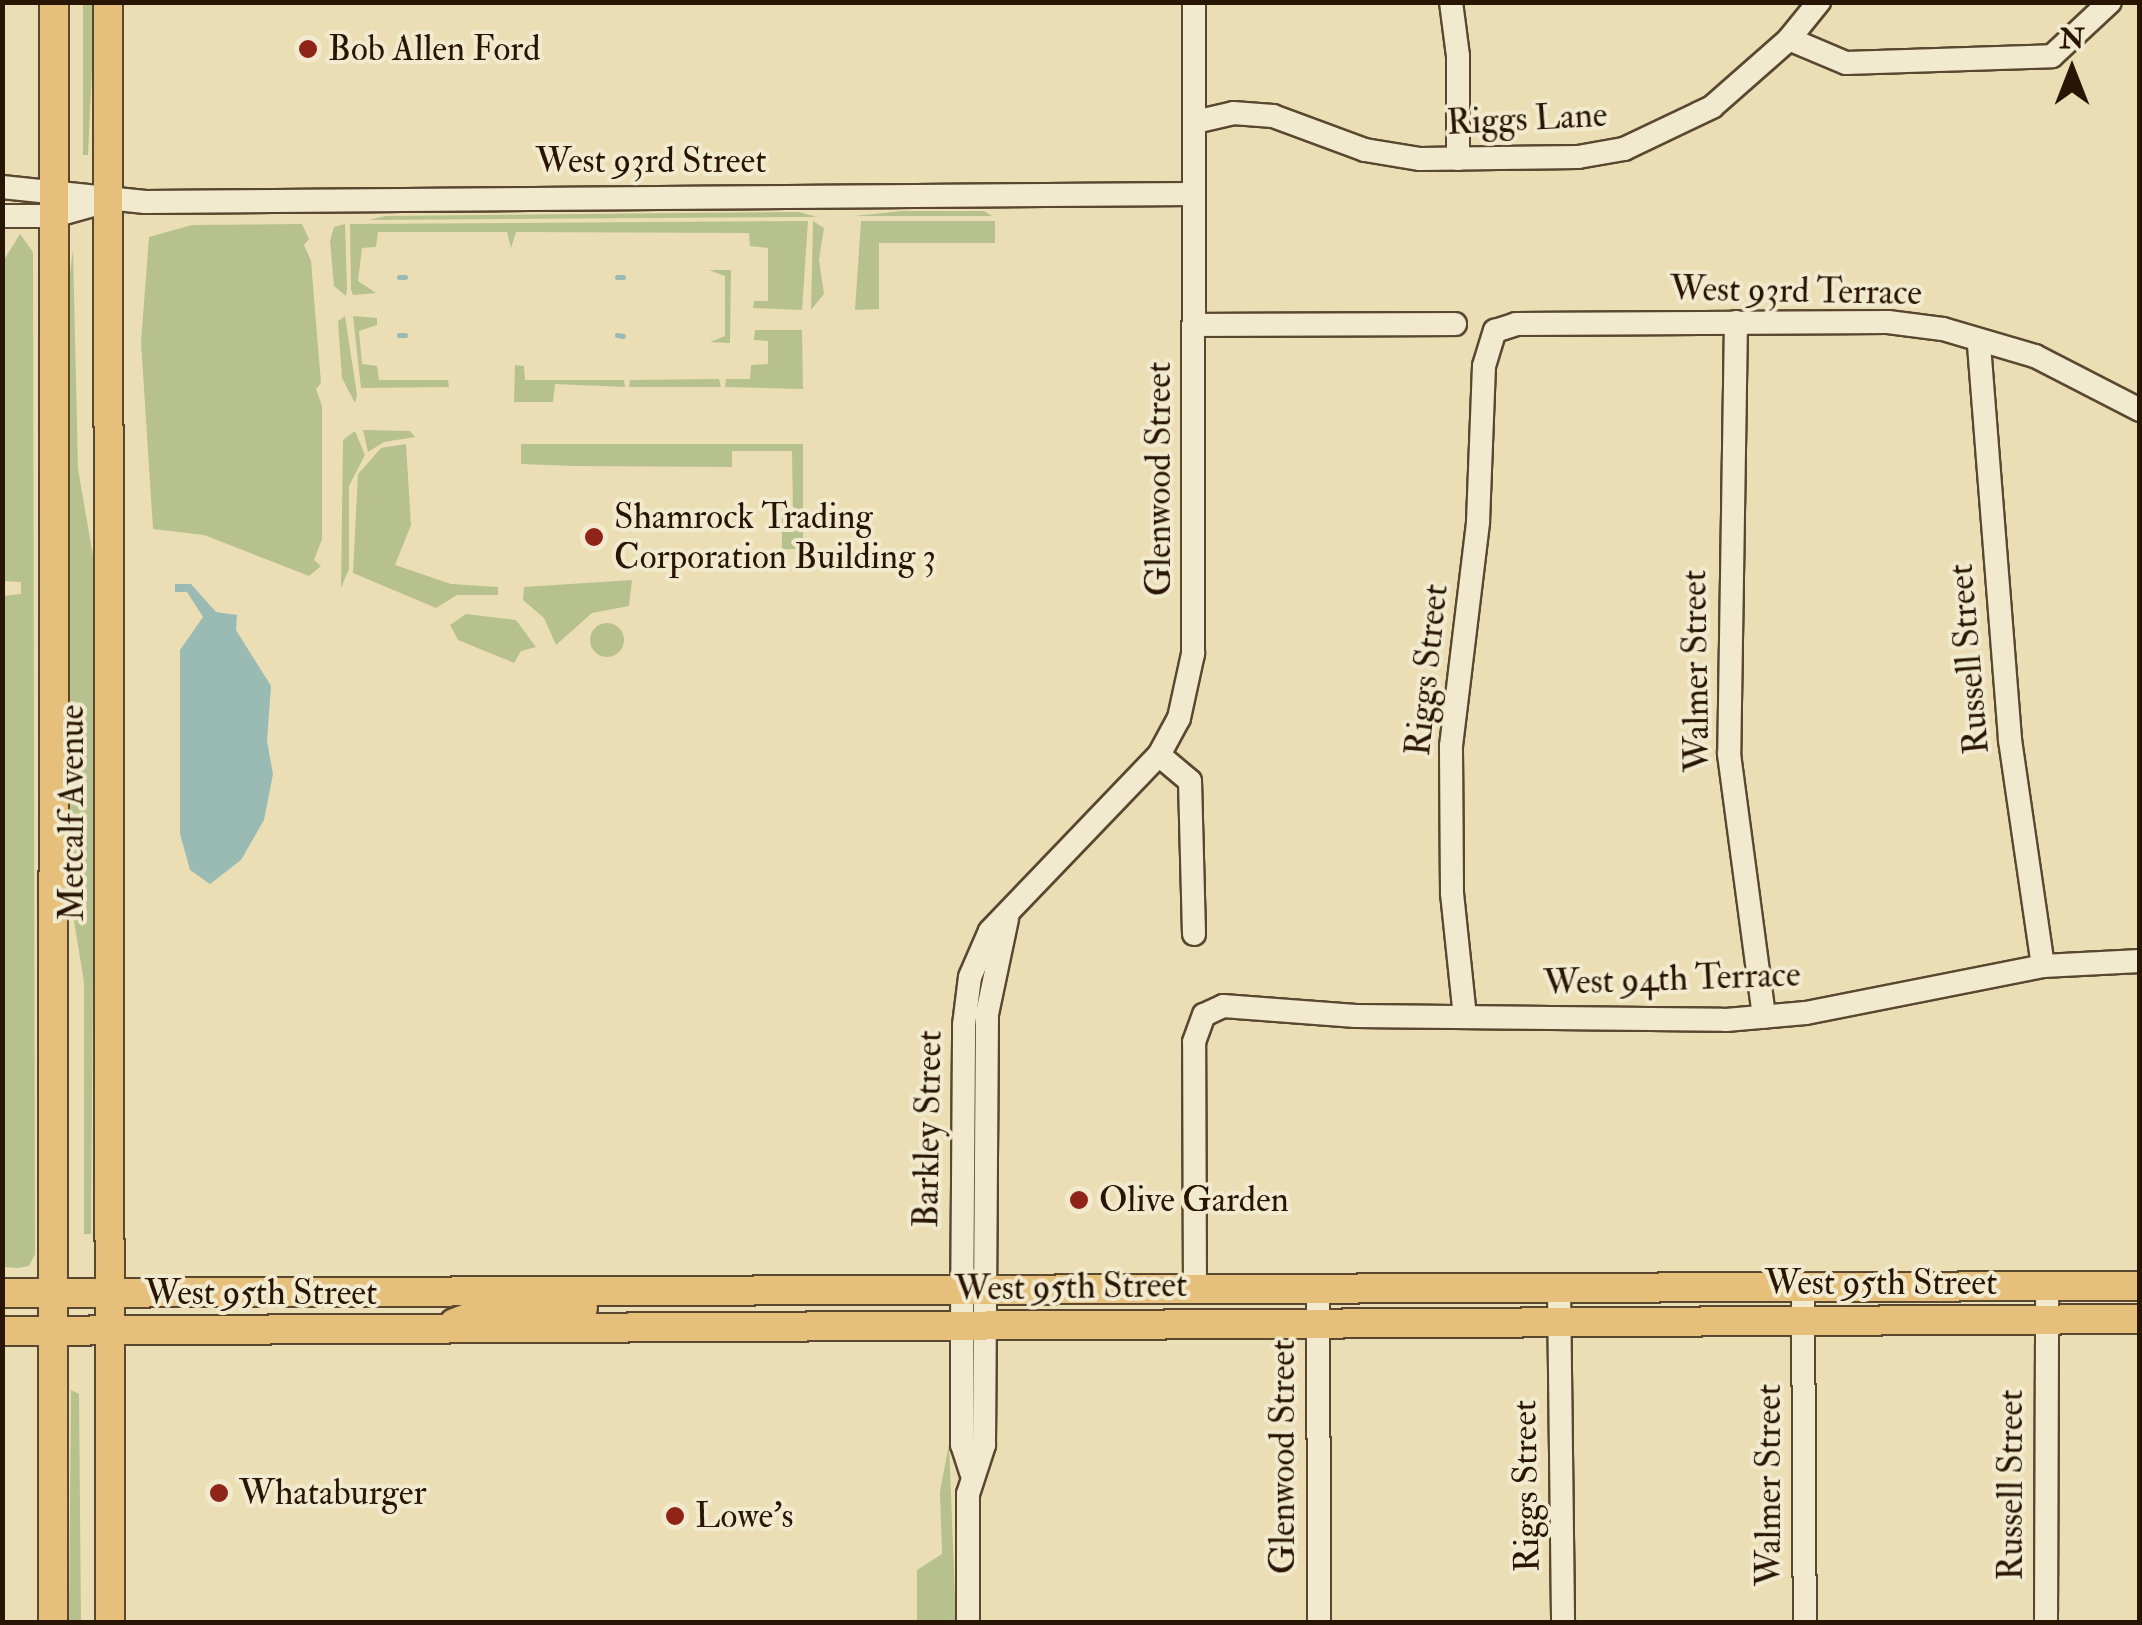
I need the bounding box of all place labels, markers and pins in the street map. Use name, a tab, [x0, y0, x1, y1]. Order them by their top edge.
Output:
place label: Bob Allen Ford	[328, 28, 540, 70]
marker: Bob Allen Ford	[297, 38, 319, 60]
place label: Shamrock Trading Corporation Building 3	[614, 496, 936, 578]
marker: Shamrock Trading Corporation Building 3	[583, 526, 605, 548]
place label: Olive Garden	[1099, 1179, 1289, 1221]
marker: Olive Garden	[1068, 1189, 1090, 1211]
place label: Whataburger	[239, 1472, 426, 1514]
marker: Whataburger	[208, 1482, 230, 1504]
place label: Lowe's	[695, 1495, 793, 1537]
marker: Lowe's	[664, 1505, 686, 1527]

